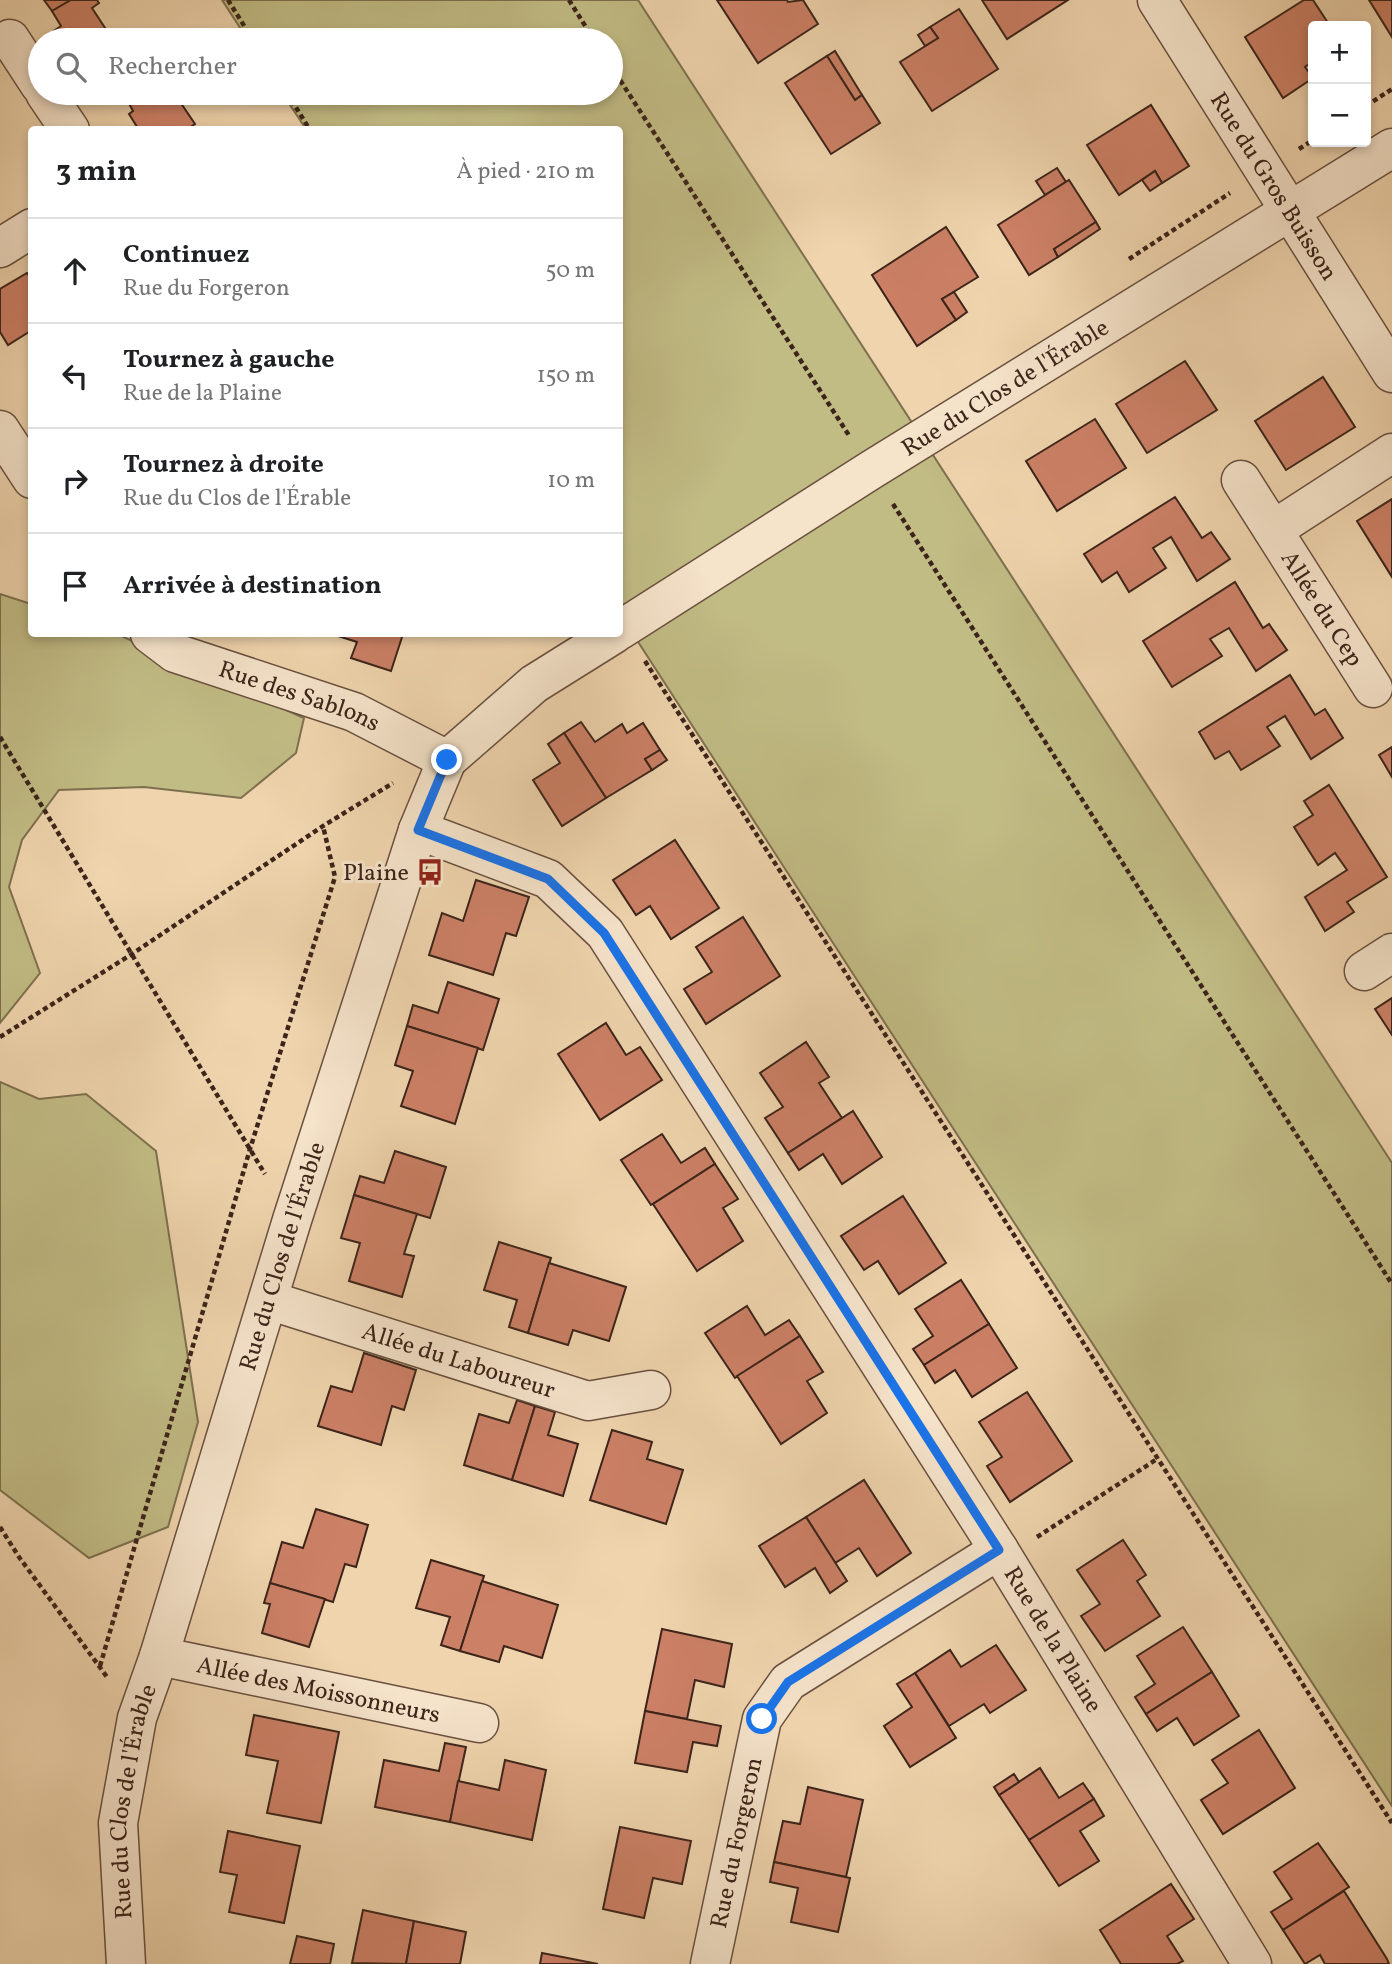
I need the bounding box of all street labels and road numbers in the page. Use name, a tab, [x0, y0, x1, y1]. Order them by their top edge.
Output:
street label: Rue du Gros Buisson	[1200, 86, 1345, 288]
street label: Rue du Clos de l'Érable	[896, 312, 1116, 466]
street label: Allée du Cep	[1271, 545, 1370, 674]
street label: Rue des Sablons	[214, 654, 385, 742]
street label: Rue du Clos de l'Érable	[232, 1138, 335, 1375]
street label: Allée du Laboureur	[357, 1316, 559, 1409]
street label: Rue de la Plaine	[994, 1561, 1110, 1720]
street label: Allée des Moissonneurs	[193, 1649, 443, 1733]
street label: Rue du Clos de l'Érable	[103, 1680, 167, 1920]
street label: Rue du Forgeron	[703, 1754, 772, 1932]

